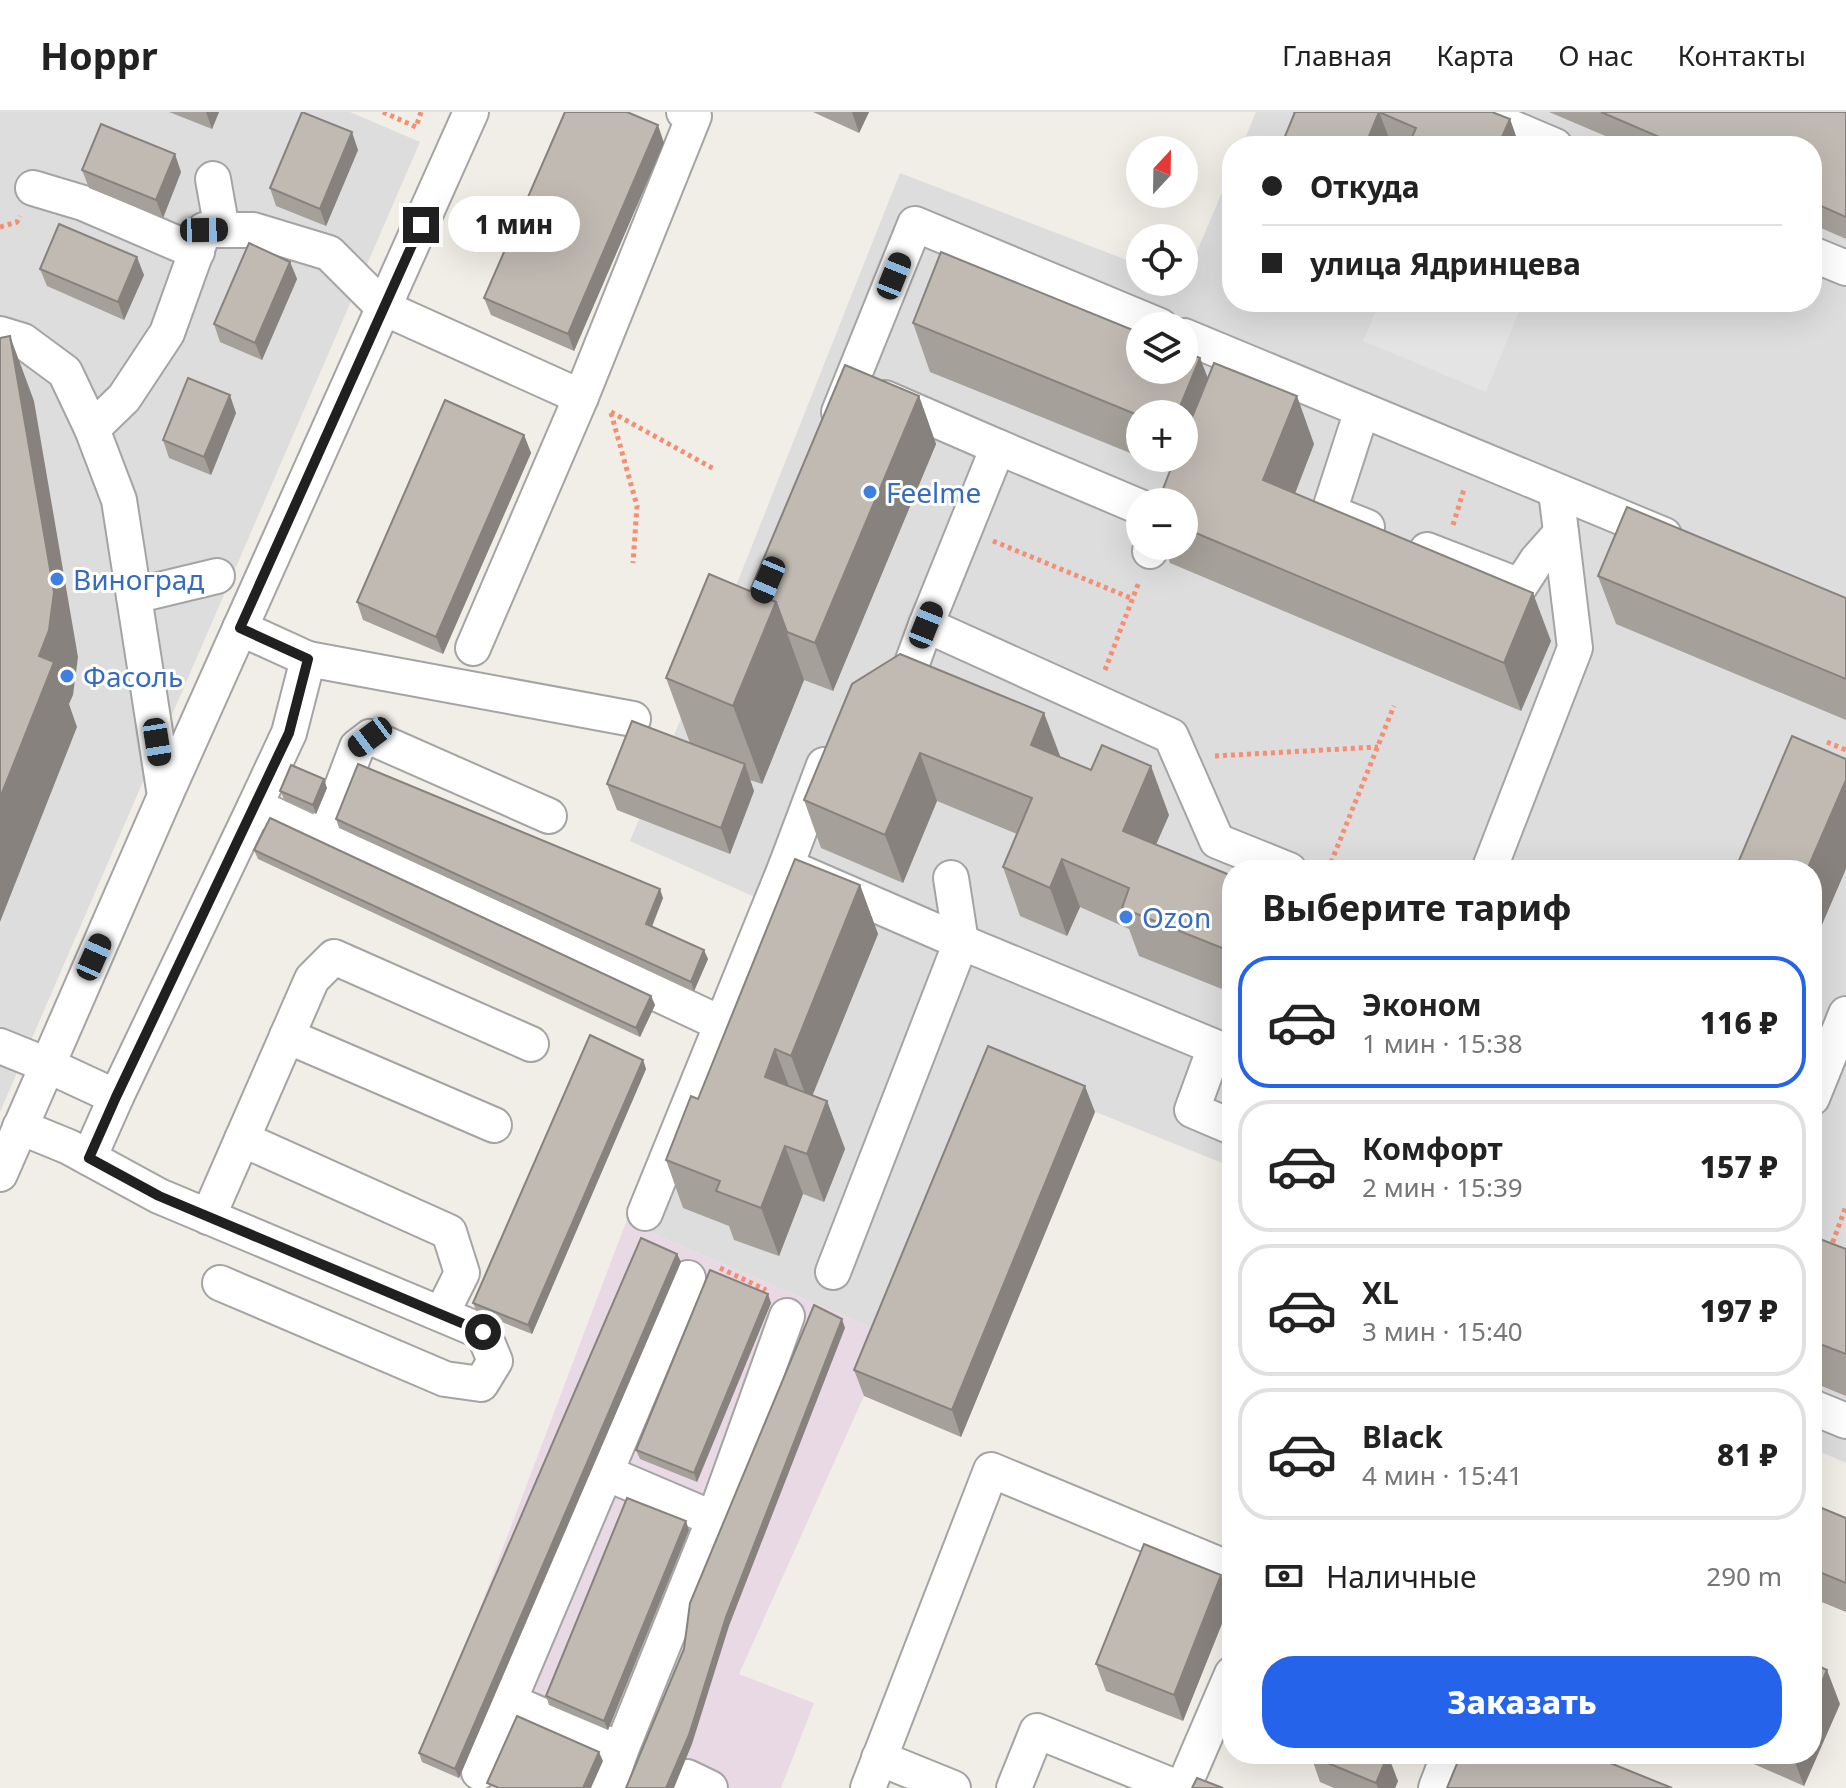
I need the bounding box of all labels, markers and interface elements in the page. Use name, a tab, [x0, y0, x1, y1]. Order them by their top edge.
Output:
text: Hoppr	[40, 29, 158, 81]
text: Главная	[1282, 36, 1392, 74]
text: Карта	[1436, 36, 1514, 74]
text: О нас	[1558, 36, 1634, 74]
text: Контакты	[1678, 36, 1806, 74]
north arrow	[1126, 136, 1198, 208]
map controls	[1126, 136, 1198, 560]
text: Откуда	[1310, 166, 1420, 207]
callout: 1 мин	[449, 197, 581, 253]
text: 1 мин	[475, 206, 553, 242]
route end	[403, 207, 439, 243]
car	[180, 218, 228, 242]
button: locate	[1126, 224, 1198, 296]
text: улица Ядринцева	[1310, 243, 1581, 284]
car	[874, 249, 914, 303]
button: layers	[1126, 312, 1198, 384]
button: +	[1126, 400, 1198, 472]
place label: Feelme	[886, 473, 981, 511]
marker: Feelme	[861, 483, 879, 501]
button: −	[1126, 488, 1198, 560]
car	[748, 553, 788, 607]
place label: Виноград	[73, 560, 204, 598]
marker: Виноград	[48, 570, 66, 588]
car	[906, 598, 946, 652]
place label: Фасоль	[83, 657, 183, 695]
marker: Фасоль	[58, 667, 76, 685]
car	[344, 713, 396, 761]
car	[141, 716, 173, 768]
text: Выберите тариф	[1262, 883, 1571, 932]
place label: Ozon	[1142, 898, 1211, 936]
marker: Ozon	[1117, 908, 1135, 926]
car	[73, 930, 115, 984]
text: Эконом	[1362, 984, 1482, 1025]
icon: car	[1266, 986, 1338, 1058]
text: 116 ₽	[1700, 1002, 1778, 1043]
text: 1 мин · 15:38	[1362, 1025, 1523, 1061]
text: Комфорт	[1362, 1128, 1503, 1169]
icon: car	[1266, 1130, 1338, 1202]
text: 157 ₽	[1700, 1146, 1778, 1187]
text: 2 мин · 15:39	[1362, 1169, 1523, 1205]
text: XL	[1362, 1272, 1399, 1313]
icon: car	[1266, 1274, 1338, 1346]
text: 197 ₽	[1700, 1290, 1778, 1331]
text: 3 мин · 15:40	[1362, 1313, 1523, 1349]
route start	[465, 1314, 501, 1350]
text: Black	[1362, 1416, 1443, 1457]
icon: car	[1266, 1418, 1338, 1490]
text: 81 ₽	[1717, 1434, 1778, 1475]
text: 4 мин · 15:41	[1362, 1457, 1523, 1493]
icon: cash	[1262, 1554, 1306, 1598]
text: Наличные	[1326, 1556, 1477, 1597]
text: 290 m	[1706, 1558, 1782, 1594]
button: Заказать	[1262, 1656, 1782, 1748]

